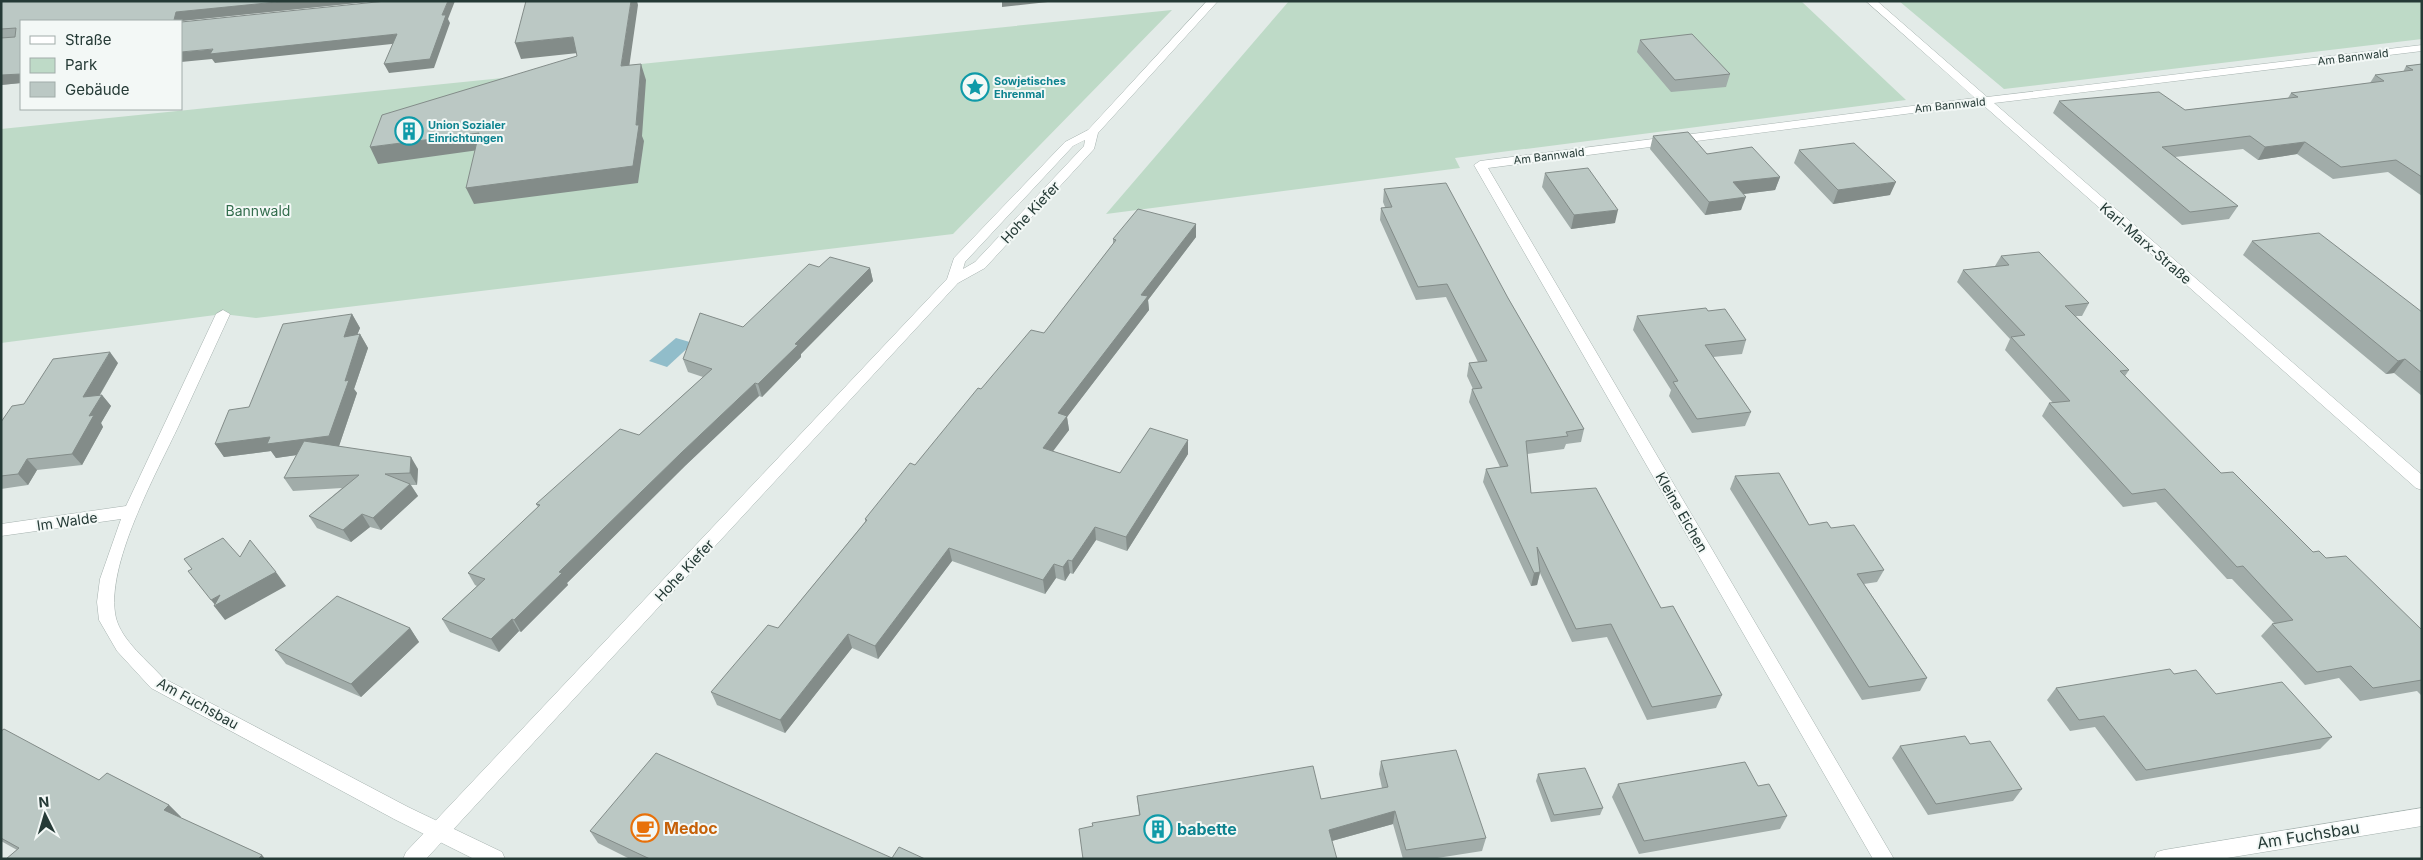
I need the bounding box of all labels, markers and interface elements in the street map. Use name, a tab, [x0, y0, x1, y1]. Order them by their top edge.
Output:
legend	[20, 20, 182, 110]
text: Straße	[65, 30, 112, 49]
street label: Am Bannwald	[2317, 46, 2389, 68]
text: Park	[65, 55, 98, 74]
place icon: Sowjetisches Ehrenmal	[960, 72, 990, 102]
place label: Sowjetisches Ehrenmal	[994, 74, 1066, 101]
text: Gebäude	[65, 80, 130, 99]
street label: Am Bannwald	[1914, 94, 1986, 116]
building icon: Union Sozialer Einrichtungen	[394, 116, 424, 146]
place label: Union Sozialer Einrichtungen	[428, 118, 506, 145]
street label: Am Bannwald	[1513, 145, 1585, 167]
street label: Hohe Kiefer	[997, 177, 1063, 247]
street label: Karl-Marx-Straße	[2097, 199, 2195, 287]
park label: Bannwald	[226, 202, 290, 219]
street label: Kleine Eichen	[1652, 469, 1712, 555]
street label: Im Walde	[36, 508, 98, 534]
street label: Hohe Kiefer	[651, 535, 717, 605]
street label: Am Fuchsbau	[154, 674, 242, 732]
north arrow	[20, 790, 70, 840]
text: N	[38, 793, 50, 810]
cafe icon: Medoc	[630, 813, 660, 843]
building icon: babette	[1143, 814, 1173, 844]
street label: Am Fuchsbau	[2255, 817, 2361, 853]
place label: Medoc	[664, 818, 718, 838]
place label: babette	[1177, 819, 1237, 839]

